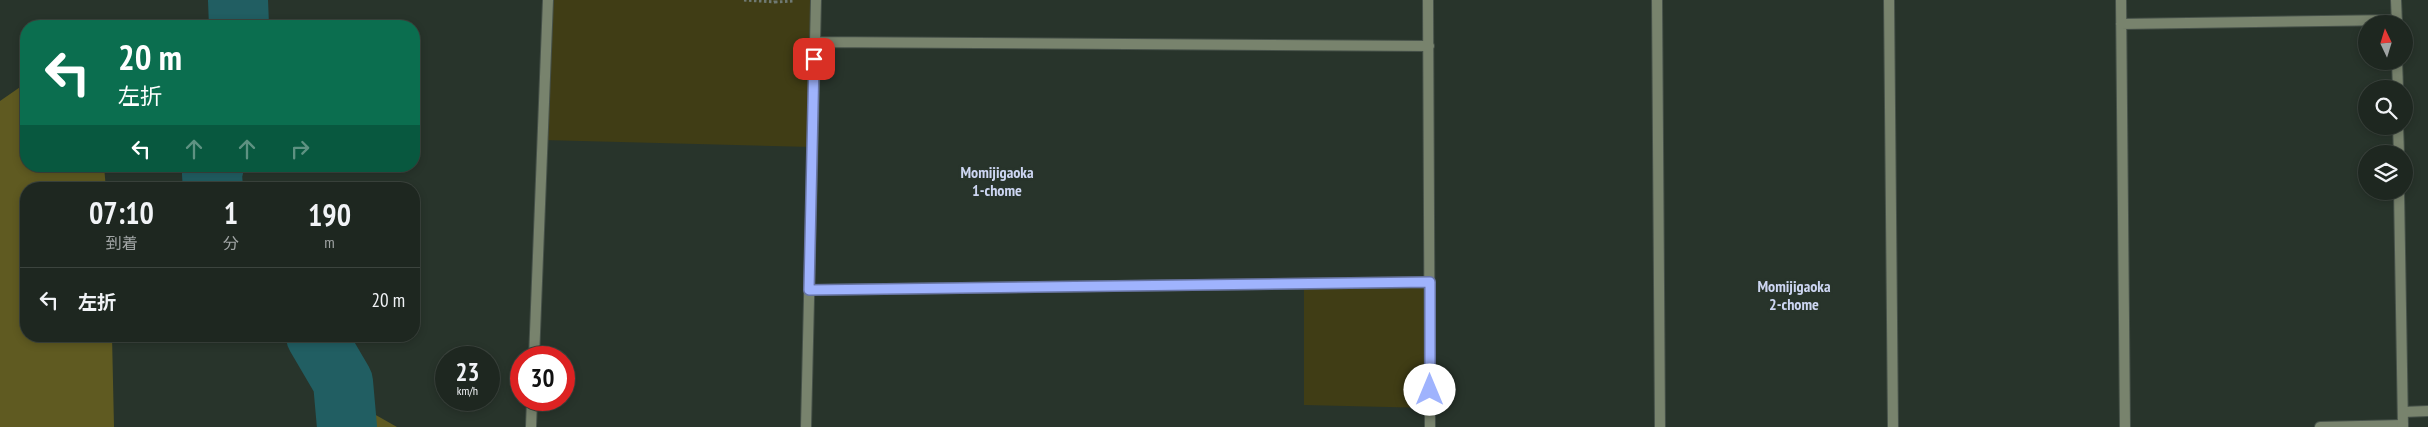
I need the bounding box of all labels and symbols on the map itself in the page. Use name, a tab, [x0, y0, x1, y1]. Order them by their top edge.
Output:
north arrow	[2358, 15, 2412, 70]
pin	[793, 38, 835, 80]
district label: Momijigaoka 1-chome	[960, 162, 1034, 200]
district label: Momijigaoka 2-chome	[1757, 276, 1831, 314]
speed limit sign: 30	[510, 346, 575, 411]
position arrow	[1403, 363, 1455, 415]

